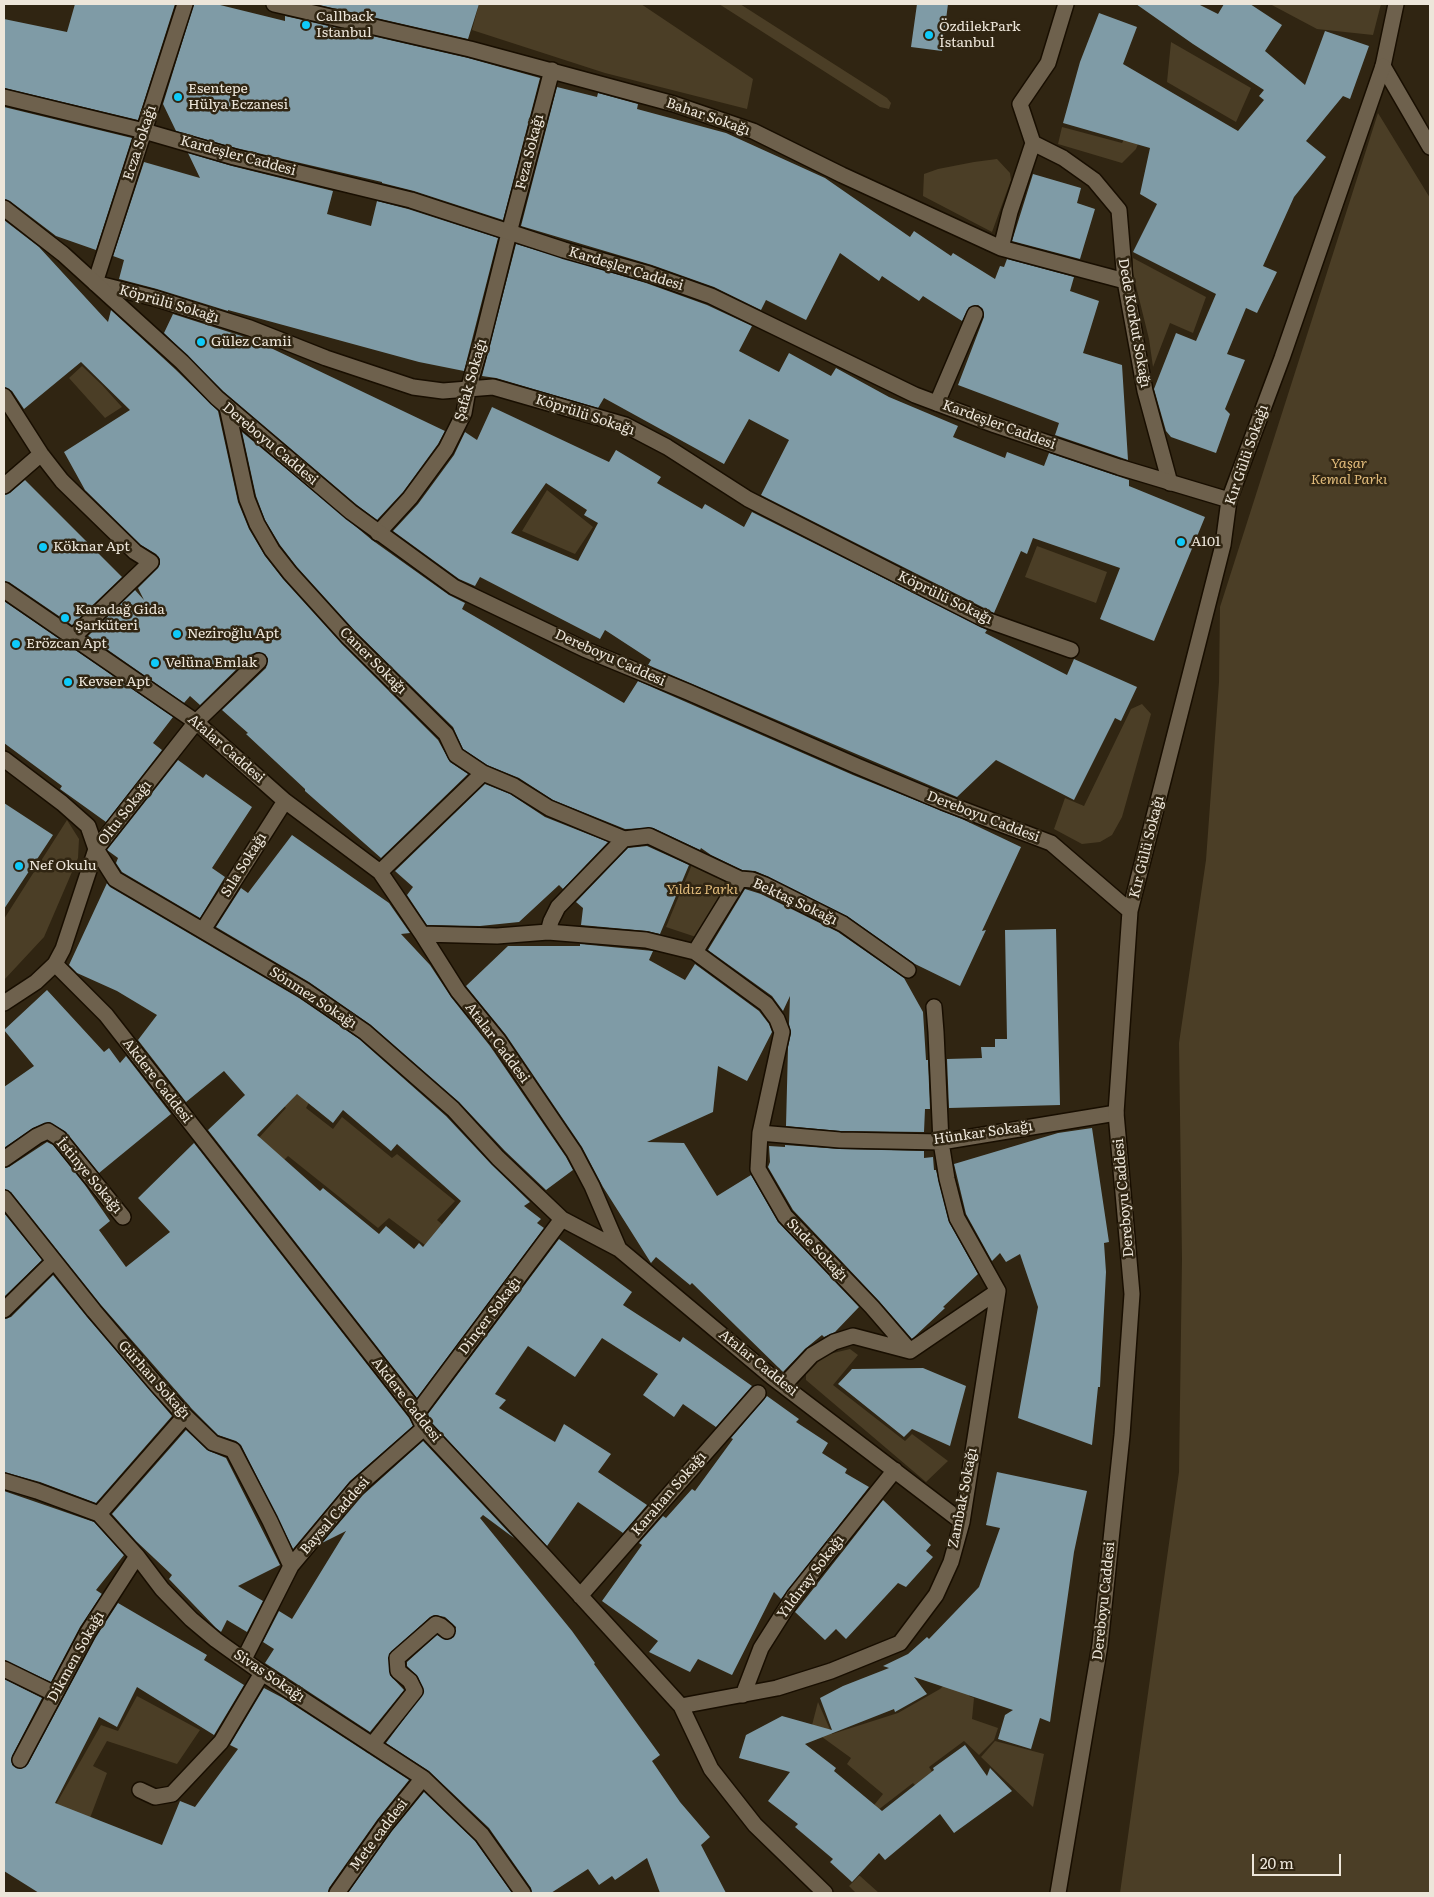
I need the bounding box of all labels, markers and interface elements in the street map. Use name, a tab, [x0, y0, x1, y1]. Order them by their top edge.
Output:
place label: Callback Istanbul	[316, 9, 374, 41]
marker: Callback Istanbul	[300, 19, 312, 31]
place label: ÖzdilekPark İstanbul	[939, 19, 1021, 52]
marker: ÖzdilekPark İstanbul	[923, 29, 935, 41]
place label: Esentepe Hülya Eczanesi	[188, 81, 288, 114]
marker: Esentepe Hülya Eczanesi	[172, 91, 184, 103]
street label: Bahar Sokağı	[664, 95, 752, 139]
street label: Ecza Sokağı	[120, 103, 160, 183]
street label: Feza Sokağı	[512, 112, 548, 192]
street label: Kardeşler Caddesi	[178, 132, 298, 180]
street label: Kardeşler Caddesi	[567, 244, 685, 294]
street label: Dede Korkut Sokağı	[1114, 257, 1154, 389]
street label: Köprülü Sokağı	[117, 282, 221, 326]
place label: Gülez Camii	[211, 334, 292, 350]
marker: Gülez Camii	[195, 336, 207, 348]
street label: Şafak Sokağı	[451, 337, 491, 423]
street label: Köprülü Sokağı	[533, 391, 637, 439]
street label: Kardeşler Caddesi	[940, 397, 1058, 453]
street label: Dereboyu Caddesi	[219, 399, 321, 489]
street label: Kır Gülü Sokağı	[1222, 403, 1272, 507]
park label: Yaşar Kemal Parkı	[1311, 456, 1387, 488]
place label: A101	[1191, 534, 1221, 550]
marker: A101	[1175, 536, 1187, 548]
place label: Köknar Apt	[53, 539, 130, 555]
marker: Köknar Apt	[37, 541, 49, 553]
street label: Köprülü Sokağı	[895, 568, 995, 628]
place label: Karadağ Gida Şarküteri	[75, 602, 165, 634]
marker: Karadağ Gida Şarküteri	[59, 612, 71, 624]
street label: Caner Sokağı	[336, 624, 410, 698]
place label: Neziroğlu Apt	[187, 626, 279, 642]
street label: Dereboyu Caddesi	[552, 626, 668, 690]
marker: Neziroğlu Apt	[171, 628, 183, 640]
place label: Erözcan Apt	[26, 636, 107, 652]
marker: Erözcan Apt	[10, 638, 22, 650]
place label: Velüna Emlak	[165, 655, 257, 671]
marker: Velüna Emlak	[149, 657, 161, 669]
place label: Kevser Apt	[78, 674, 150, 690]
marker: Kevser Apt	[62, 676, 74, 688]
street label: Atalar Caddesi	[184, 711, 268, 787]
street label: Oltu Sokağı	[95, 777, 155, 849]
street label: Dereboyu Caddesi	[924, 788, 1042, 846]
street label: Kır Gülü Sokağı	[1126, 794, 1168, 900]
street label: Sıla Sokağı	[218, 830, 270, 900]
place label: Nef Okulu	[29, 858, 97, 874]
marker: Nef Okulu	[13, 860, 25, 872]
street label: Bektaş Sokağı	[750, 875, 840, 929]
park label: Yıldız Parkı	[666, 882, 738, 898]
street label: Sönmez Sokağı	[266, 964, 360, 1032]
street label: Atalar Caddesi	[461, 1000, 533, 1086]
street label: Akdere Caddesi	[119, 1035, 195, 1127]
street label: Hünkar Sokağı	[932, 1118, 1034, 1148]
street label: İstinye Sokağı	[53, 1135, 125, 1217]
street label: Dereboyu Caddesi	[1110, 1138, 1138, 1258]
street label: Sude Sokağı	[783, 1215, 851, 1285]
street label: Dinçer Sokağı	[455, 1274, 525, 1358]
street label: Atalar Caddesi	[715, 1326, 801, 1400]
street label: Gürhan Sokağı	[115, 1337, 193, 1423]
street label: Akdere Caddesi	[368, 1354, 444, 1446]
street label: Zambak Sokağı	[945, 1446, 981, 1550]
street label: Karahan Sokağı	[628, 1449, 710, 1539]
street label: Baysal Caddesi	[297, 1474, 373, 1558]
street label: Yıldıray Sokağı	[774, 1532, 848, 1622]
street label: Dereboyu Caddesi	[1089, 1541, 1119, 1661]
street label: Dikmen Sokağı	[44, 1609, 108, 1705]
street label: Sivas Sokağı	[230, 1646, 308, 1706]
street label: Mete caddesi	[346, 1796, 412, 1874]
scale bar	[1254, 1844, 1343, 1876]
text: 20 m	[1260, 1851, 1294, 1874]

